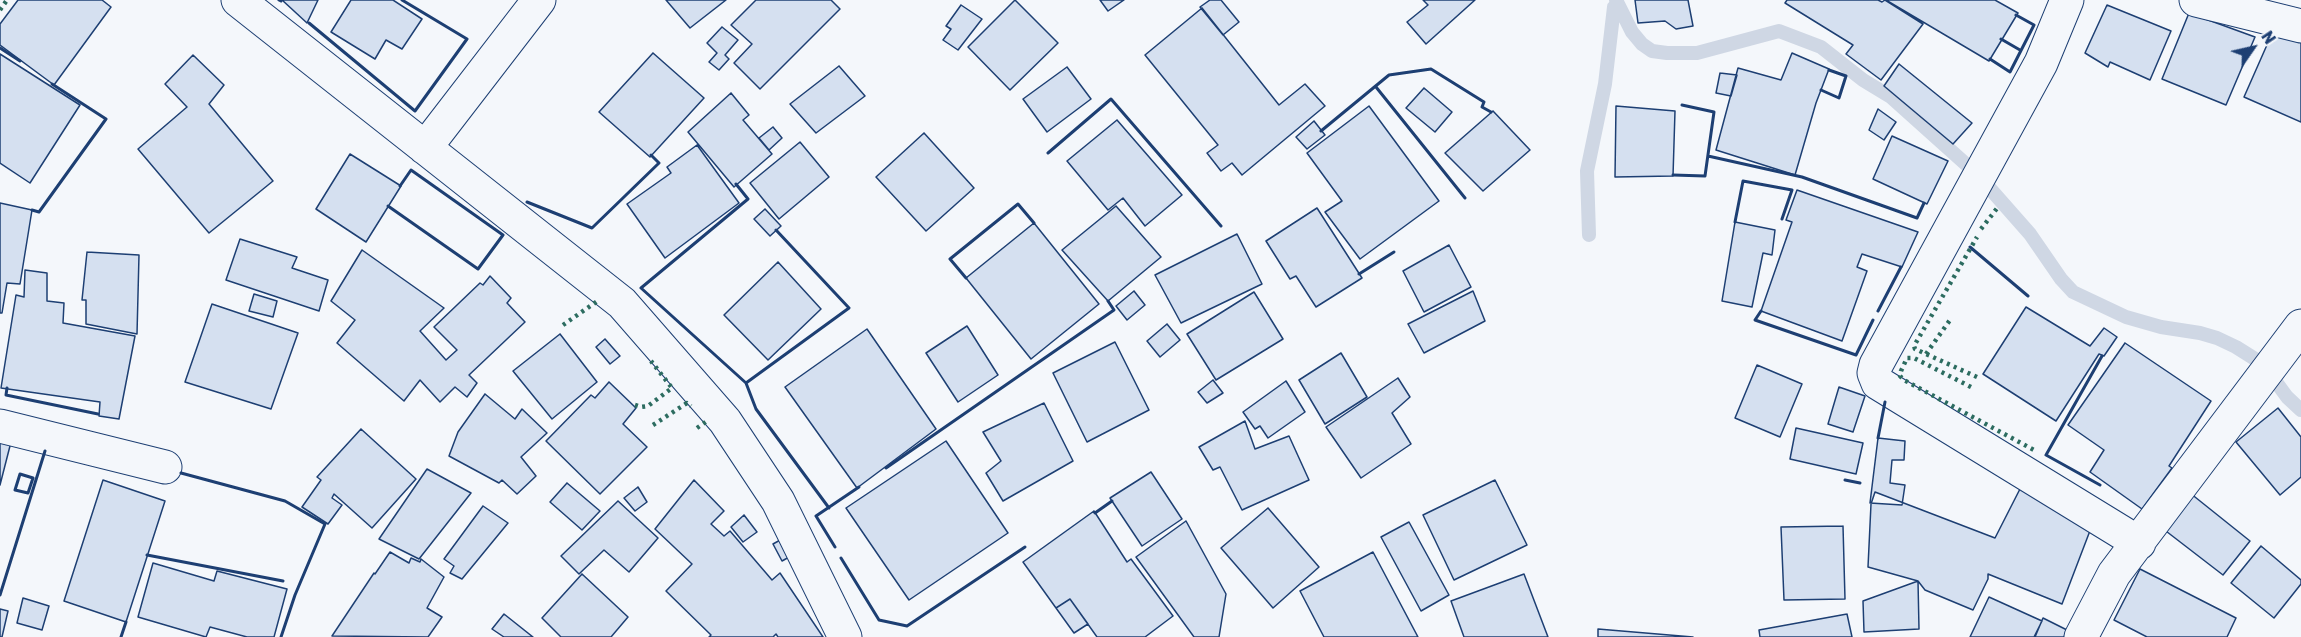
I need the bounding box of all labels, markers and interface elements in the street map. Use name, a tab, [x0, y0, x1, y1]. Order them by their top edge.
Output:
north arrow	[2223, 18, 2283, 78]
text: N	[2257, 28, 2279, 48]

